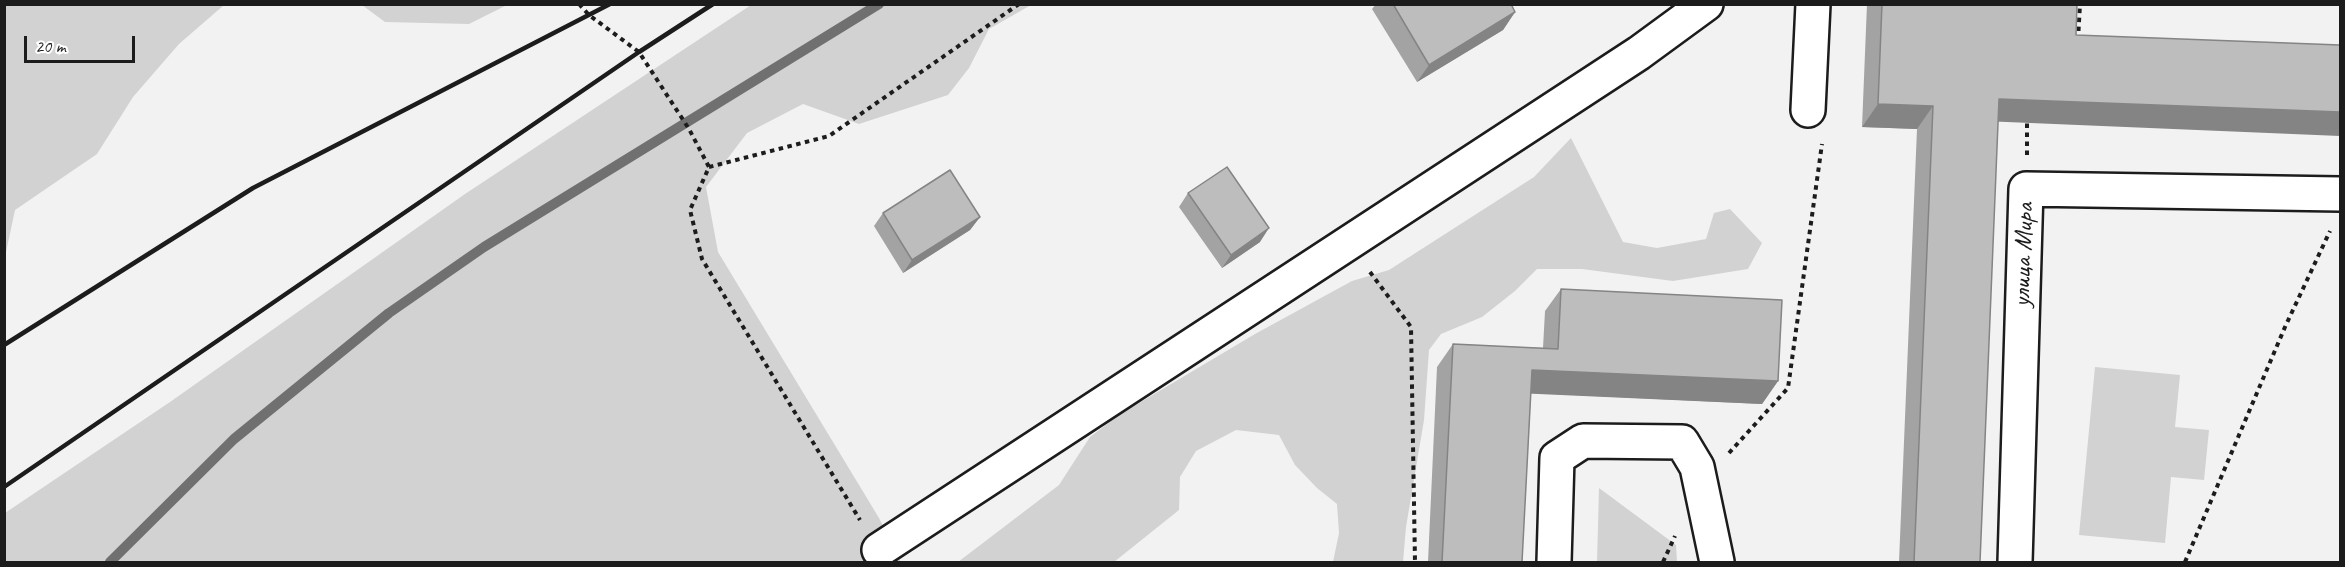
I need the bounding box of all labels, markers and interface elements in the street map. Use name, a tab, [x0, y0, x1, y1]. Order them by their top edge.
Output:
scale bar	[27, 24, 138, 62]
text: 20 m	[35, 35, 66, 57]
street label: улица Мира	[2007, 202, 2041, 308]

